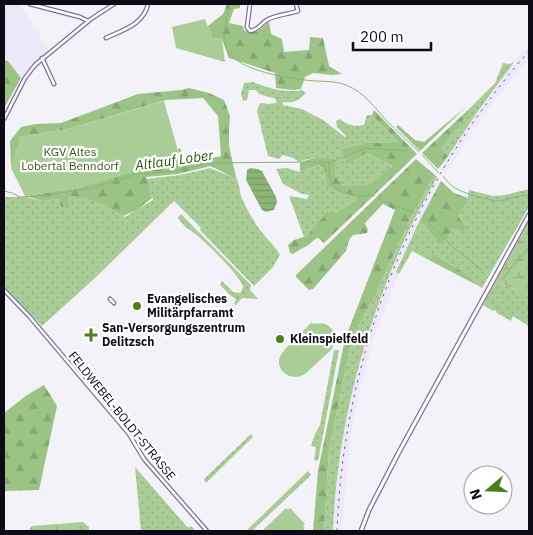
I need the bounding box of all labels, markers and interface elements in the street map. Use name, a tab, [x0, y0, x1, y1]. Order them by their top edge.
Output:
scale bar	[353, 20, 430, 52]
text: 200 m	[360, 27, 404, 46]
park label: KGV Altes Lobertal Benndorf	[21, 144, 119, 173]
water label: Altlauf Lober	[133, 145, 215, 175]
place label: Evangelisches Militärpfarramt	[147, 291, 234, 320]
marker: Evangelisches Militärpfarramt	[131, 300, 143, 312]
place label: San-Versorgungszentrum Delitzsch	[102, 320, 245, 349]
marker: San-Versorgungszentrum Delitzsch	[84, 328, 98, 342]
place label: Kleinspielfeld	[290, 331, 368, 346]
marker: Kleinspielfeld	[274, 333, 286, 345]
street label: FELDWEBEL-BOLDT-STRASSE	[66, 348, 179, 483]
north arrow	[463, 465, 513, 515]
text: N	[466, 487, 486, 502]

